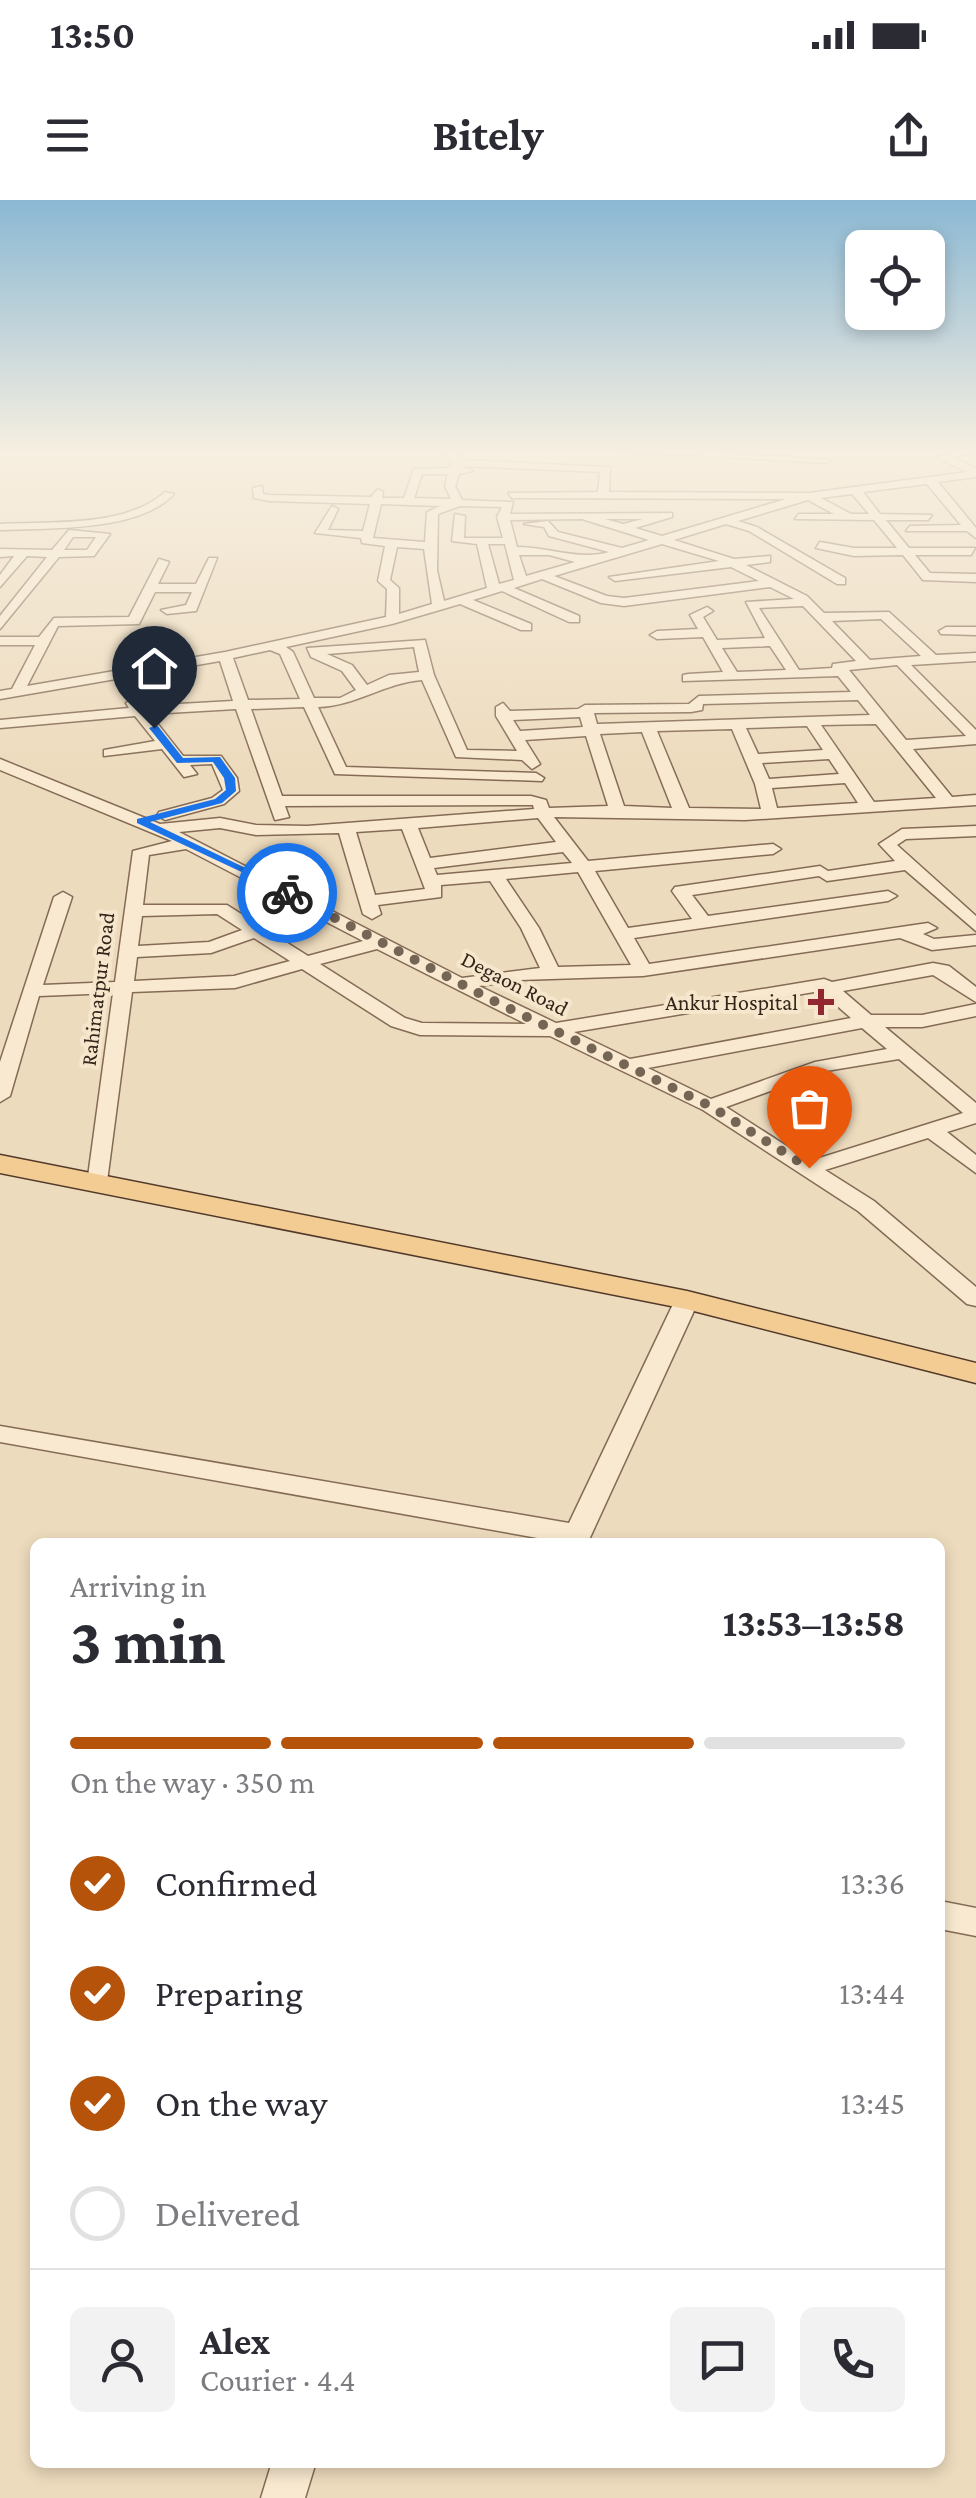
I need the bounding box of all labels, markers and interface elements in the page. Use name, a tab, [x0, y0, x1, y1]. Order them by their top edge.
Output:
text: 13:50	[50, 14, 135, 56]
icon: menu	[40, 108, 95, 163]
icon: share	[881, 108, 936, 163]
text: Bitely	[432, 110, 544, 160]
map controls	[845, 230, 945, 330]
button: locate	[845, 230, 945, 330]
pin	[112, 626, 197, 729]
icon: home	[127, 641, 182, 696]
courier	[237, 843, 337, 943]
icon: bike	[260, 866, 315, 921]
street label: Rahimatpur Road	[76, 910, 119, 1067]
street label: Degaon Road	[457, 946, 573, 1021]
marker: Ankur Hospital	[808, 989, 834, 1015]
place label: Ankur Hospital	[665, 990, 798, 1015]
pin	[767, 1066, 852, 1169]
icon: bag	[782, 1081, 837, 1136]
text: Arriving in	[70, 1568, 207, 1604]
text: 13:53–13:58	[723, 1602, 905, 1644]
text: 3 min	[70, 1605, 225, 1677]
text: On the way · 350 m	[70, 1764, 315, 1800]
icon: check	[70, 1856, 125, 1911]
text: Confirmed	[155, 1862, 318, 1904]
text: 13:36	[840, 1865, 905, 1901]
icon: check	[70, 1966, 125, 2021]
text: Preparing	[155, 1972, 303, 2014]
text: 13:44	[839, 1975, 905, 2011]
icon: check	[70, 2076, 125, 2131]
text: On the way	[155, 2082, 327, 2124]
text: 13:45	[841, 2085, 905, 2121]
text: Delivered	[155, 2192, 300, 2234]
button: person	[70, 2307, 175, 2412]
button: chat	[670, 2307, 775, 2412]
button: phone	[800, 2307, 905, 2412]
text: Alex	[200, 2320, 270, 2362]
text: Courier · 4.4	[200, 2362, 356, 2398]

